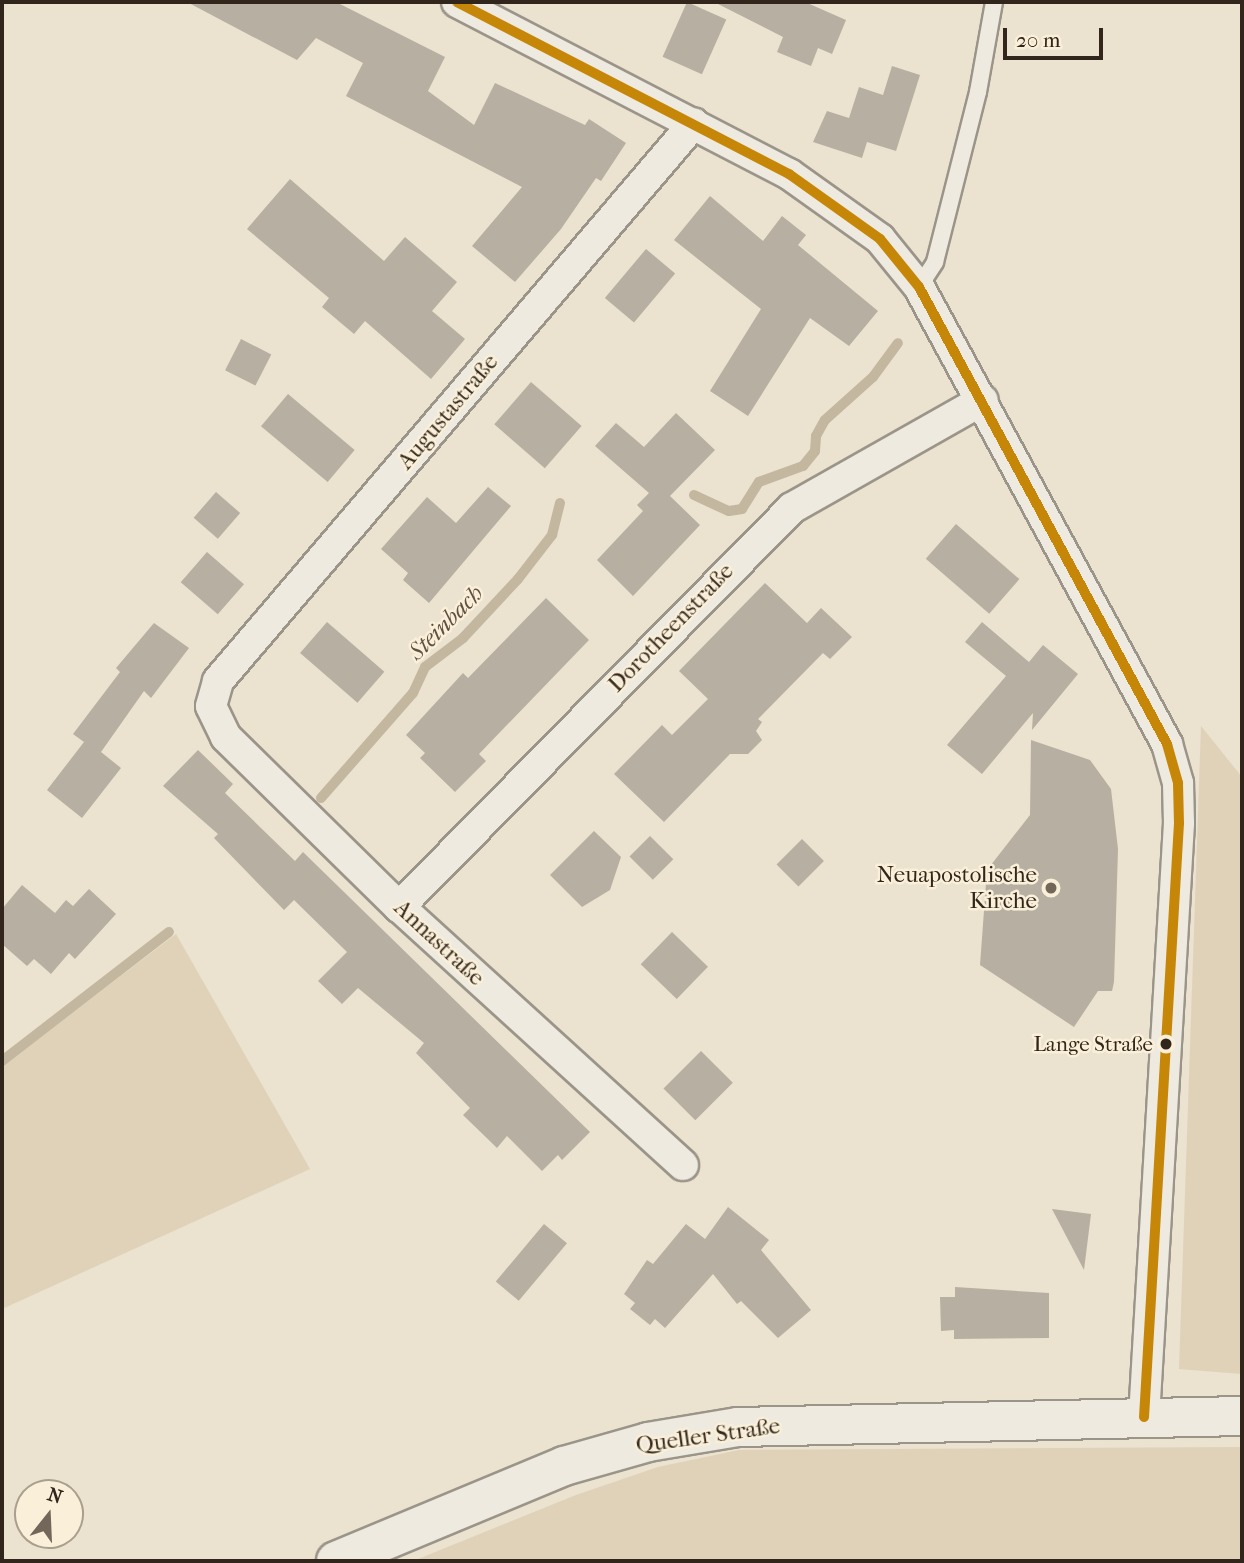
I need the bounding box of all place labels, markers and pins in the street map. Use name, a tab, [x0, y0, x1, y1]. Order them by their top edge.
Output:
place label: Neuapostolische Kirche	[877, 861, 1037, 915]
marker: Neuapostolische Kirche	[1043, 880, 1059, 896]
place label: Lange Straße	[1033, 1031, 1153, 1057]
marker: Lange Straße	[1159, 1037, 1173, 1051]

